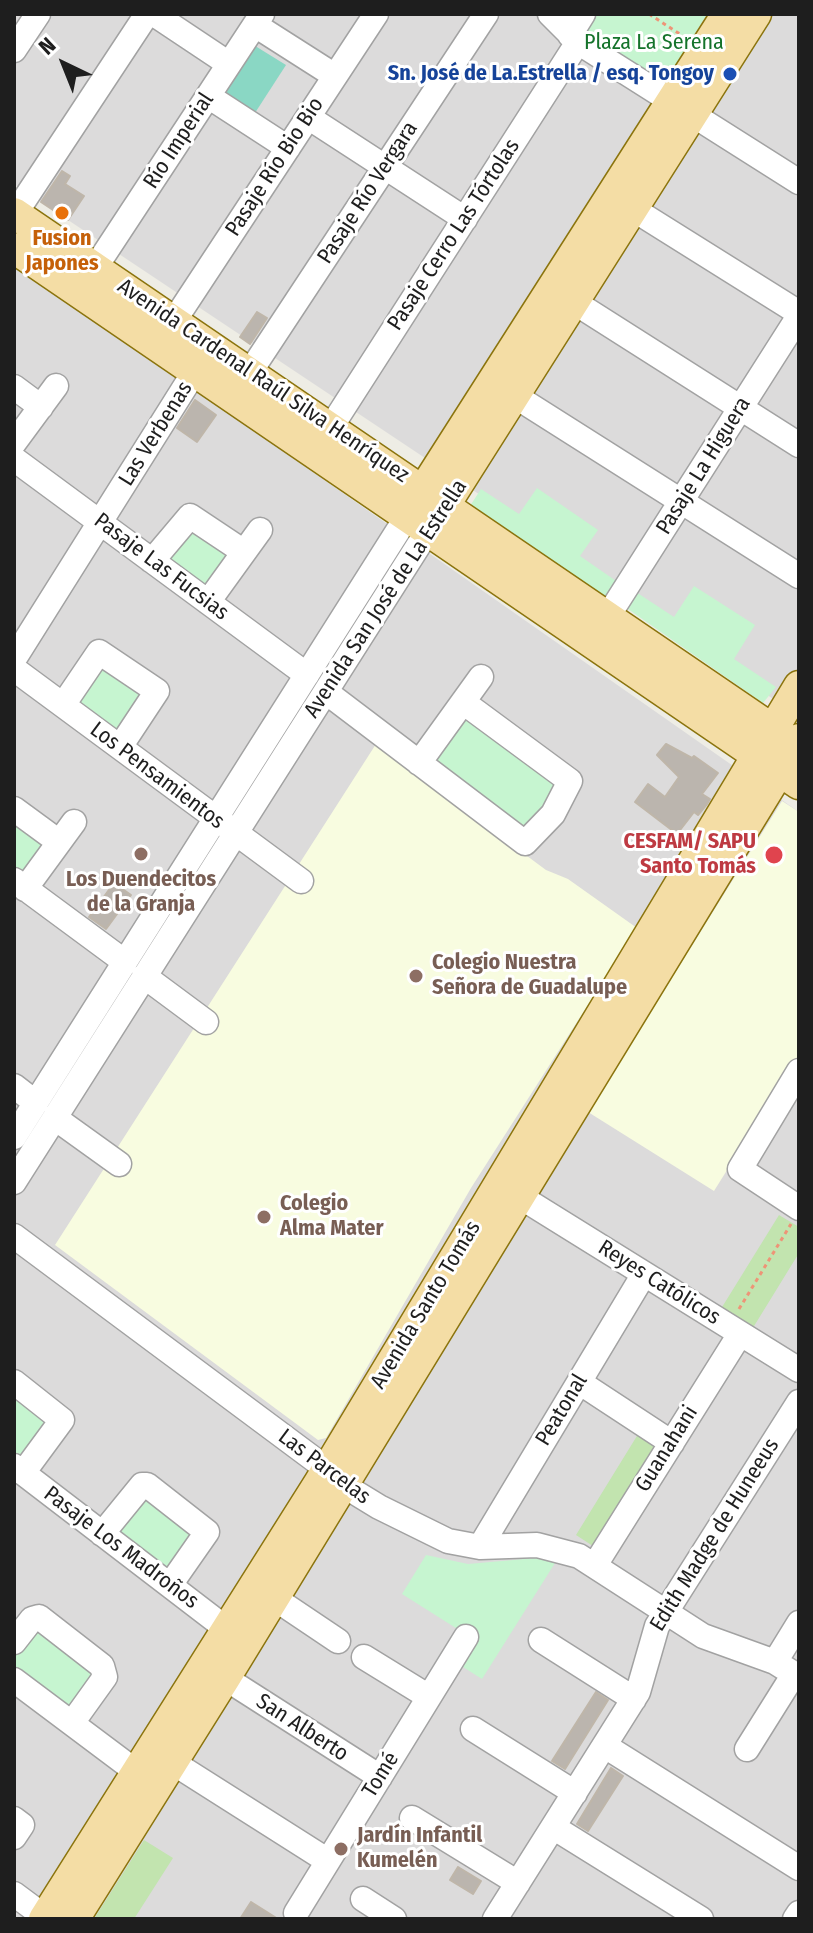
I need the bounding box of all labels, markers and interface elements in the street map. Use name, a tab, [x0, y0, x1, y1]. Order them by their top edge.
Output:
north arrow	[24, 24, 104, 104]
park label: Plaza La Serena	[584, 30, 724, 56]
text: N	[33, 32, 61, 60]
place label: Sn. José de La.Estrella / esq. Tongoy	[388, 61, 714, 87]
marker: Sn. José de La.Estrella / esq. Tongoy	[721, 65, 739, 83]
street label: Río Imperial	[138, 88, 220, 194]
street label: Pasaje Río Bio Bio	[220, 93, 330, 241]
street label: Pasaje Río Vergara	[312, 117, 424, 269]
street label: Pasaje Cerro Las Tórtolas	[382, 134, 526, 336]
marker: Fusion Japones	[53, 204, 71, 222]
place label: Fusion Japones	[25, 226, 99, 278]
street label: Avenida Cardenal Raúl Silva Henríquez	[112, 273, 414, 489]
street label: Las Verbenas	[113, 377, 199, 491]
street label: Pasaje La Higuera	[651, 392, 757, 540]
street label: Avenida San José de La Estrella	[299, 475, 473, 723]
street label: Pasaje Las Fucsias	[88, 508, 234, 626]
street label: Los Pensamientos	[85, 717, 229, 835]
place label: CESFAM/ SAPU Santo Tomás	[623, 829, 756, 880]
marker: CESFAM/ SAPU Santo Tomás	[763, 844, 785, 866]
marker: Los Duendecitos de la Granja	[132, 845, 150, 863]
place label: Los Duendecitos de la Granja	[66, 867, 216, 918]
place label: Colegio Nuestra Señora de Guadalupe	[432, 950, 627, 1002]
marker: Colegio Nuestra Señora de Guadalupe	[407, 967, 425, 985]
place label: Colegio Alma Mater	[280, 1191, 384, 1242]
marker: Colegio Alma Mater	[255, 1208, 273, 1226]
street label: Avenida Santo Tomás	[365, 1216, 487, 1394]
street label: Reyes Católicos	[593, 1235, 725, 1331]
street label: Peatonal	[530, 1369, 594, 1451]
street label: Guanahani	[630, 1401, 704, 1497]
street label: Las Parcelas	[273, 1424, 375, 1510]
street label: Edith Madge de Huneeus	[645, 1434, 785, 1636]
street label: Pasaje Los Madroños	[38, 1481, 204, 1615]
street label: San Alberto	[251, 1688, 353, 1768]
street label: Tomé	[357, 1748, 405, 1802]
place label: Jardín Infantil Kumelén	[357, 1823, 482, 1874]
marker: Jardín Infantil Kumelén	[332, 1840, 350, 1858]

